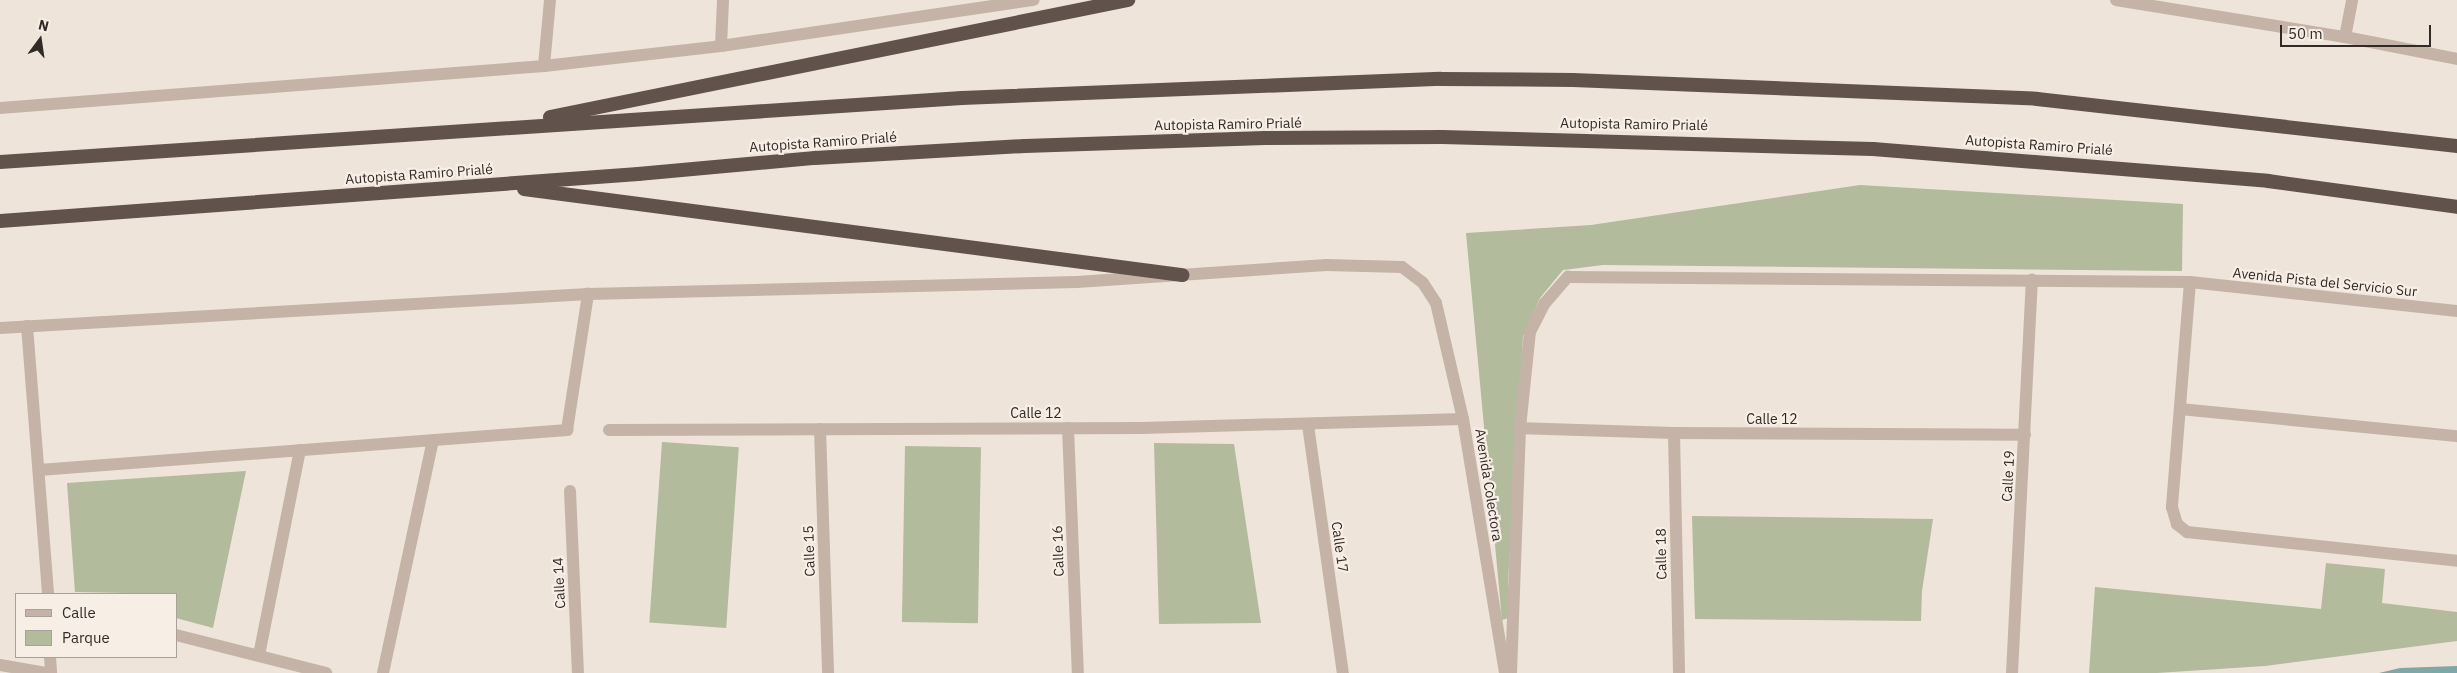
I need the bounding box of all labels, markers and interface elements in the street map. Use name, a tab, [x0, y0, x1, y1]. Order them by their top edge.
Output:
north arrow	[15, 15, 65, 65]
text: N	[37, 15, 51, 35]
scale bar	[2282, 15, 2433, 47]
text: 50 m	[2288, 24, 2323, 43]
street label: Autopista Ramiro Prialé	[1154, 114, 1302, 134]
street label: Autopista Ramiro Prialé	[1560, 114, 1708, 134]
street label: Autopista Ramiro Prialé	[749, 128, 897, 156]
street label: Autopista Ramiro Prialé	[1965, 131, 2113, 159]
street label: Autopista Ramiro Prialé	[345, 160, 493, 188]
street label: Avenida Pista del Servicio Sur	[2232, 264, 2418, 300]
street label: Calle 12	[1010, 405, 1062, 421]
street label: Calle 12	[1746, 411, 1798, 427]
street label: Avenida Colectora	[1472, 427, 1506, 543]
street label: Calle 19	[1998, 450, 2018, 502]
street label: Calle 17	[1328, 520, 1352, 574]
street label: Calle 15	[800, 525, 818, 577]
street label: Calle 16	[1049, 525, 1067, 577]
street label: Calle 18	[1652, 528, 1670, 580]
street label: Calle 14	[549, 557, 569, 609]
legend	[15, 593, 178, 658]
text: Calle	[62, 603, 96, 622]
text: Parque	[62, 628, 110, 647]

